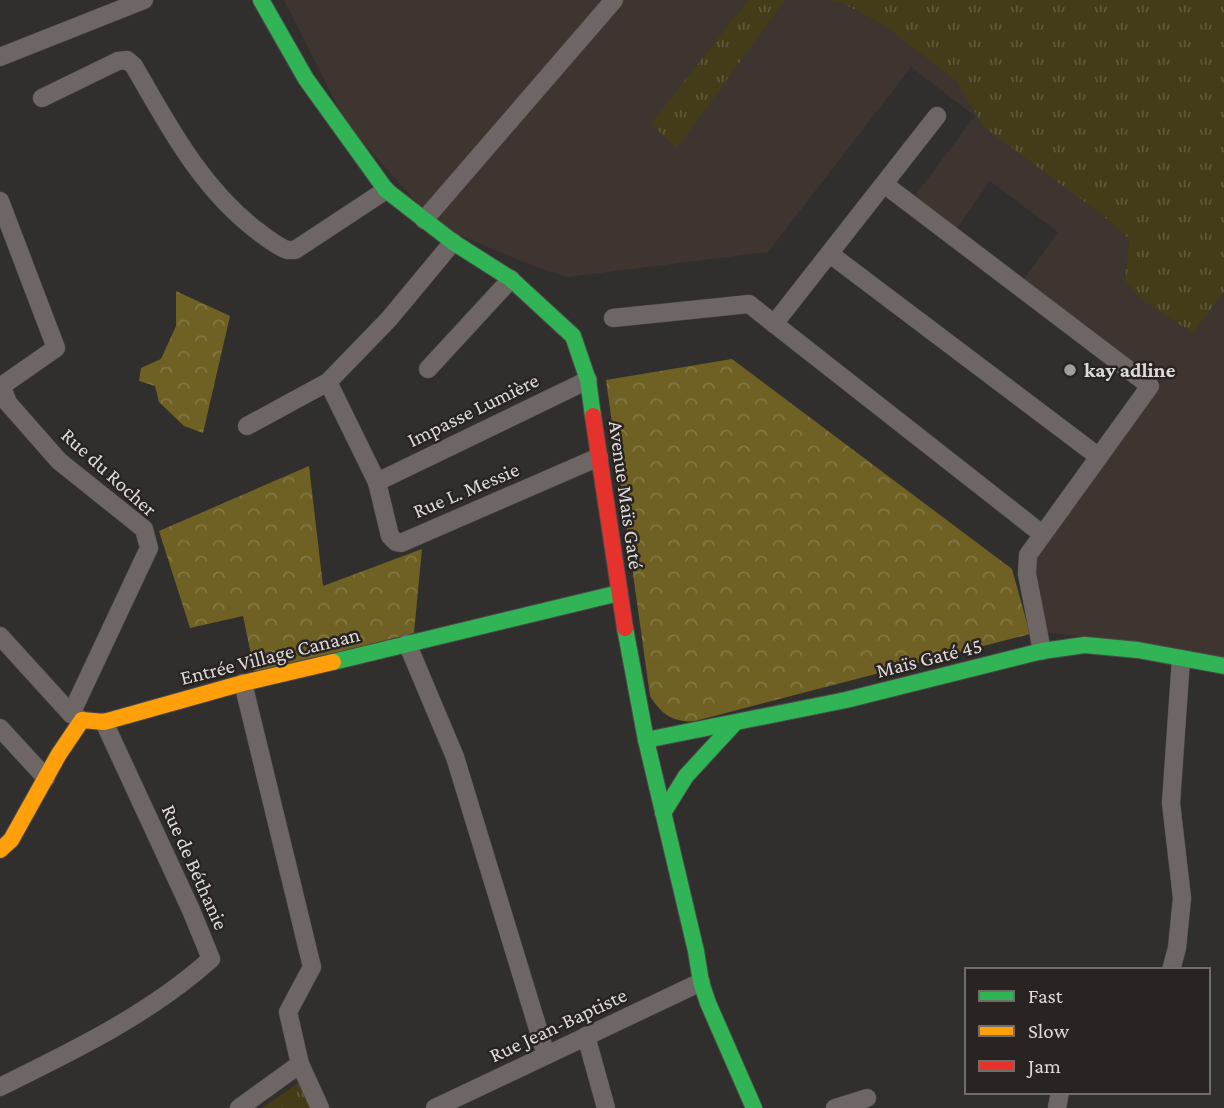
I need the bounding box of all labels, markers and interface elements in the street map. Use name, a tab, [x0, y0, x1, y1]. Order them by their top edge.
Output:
place label: kay adline	[1084, 358, 1176, 382]
marker: kay adline	[1062, 362, 1078, 378]
street label: Impasse Lumière	[403, 368, 543, 452]
street label: Avenue Maïs Gaté	[604, 419, 648, 571]
street label: Rue du Rocher	[56, 423, 162, 521]
street label: Rue L. Messie	[409, 457, 523, 523]
street label: Entrée Village Canaan	[178, 622, 362, 690]
street label: Maïs Gaté 45	[874, 633, 984, 683]
street label: Rue de Béthanie	[157, 801, 233, 933]
legend	[965, 968, 1210, 1094]
street label: Rue Jean-Baptiste	[486, 983, 630, 1067]
text: Fast	[1028, 984, 1064, 1008]
text: Slow	[1028, 1019, 1070, 1043]
text: Jam	[1026, 1054, 1061, 1078]

